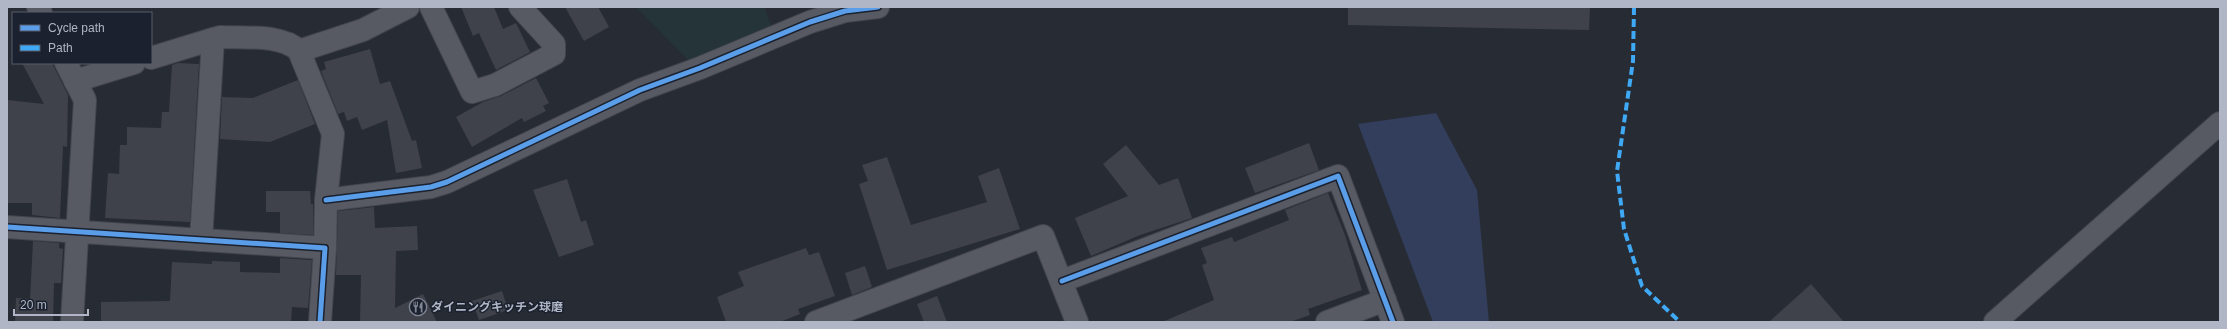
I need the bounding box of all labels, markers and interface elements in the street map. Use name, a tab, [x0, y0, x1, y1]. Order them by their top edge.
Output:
legend	[12, 12, 152, 64]
text: Cycle path	[48, 21, 105, 35]
text: Path	[48, 41, 73, 55]
scale bar	[14, 291, 88, 317]
restaurant icon: ダイニングキッチン球磨	[408, 297, 428, 317]
text: 20 m	[20, 298, 47, 312]
place label: ダイニングキッチン球磨	[431, 300, 563, 314]

